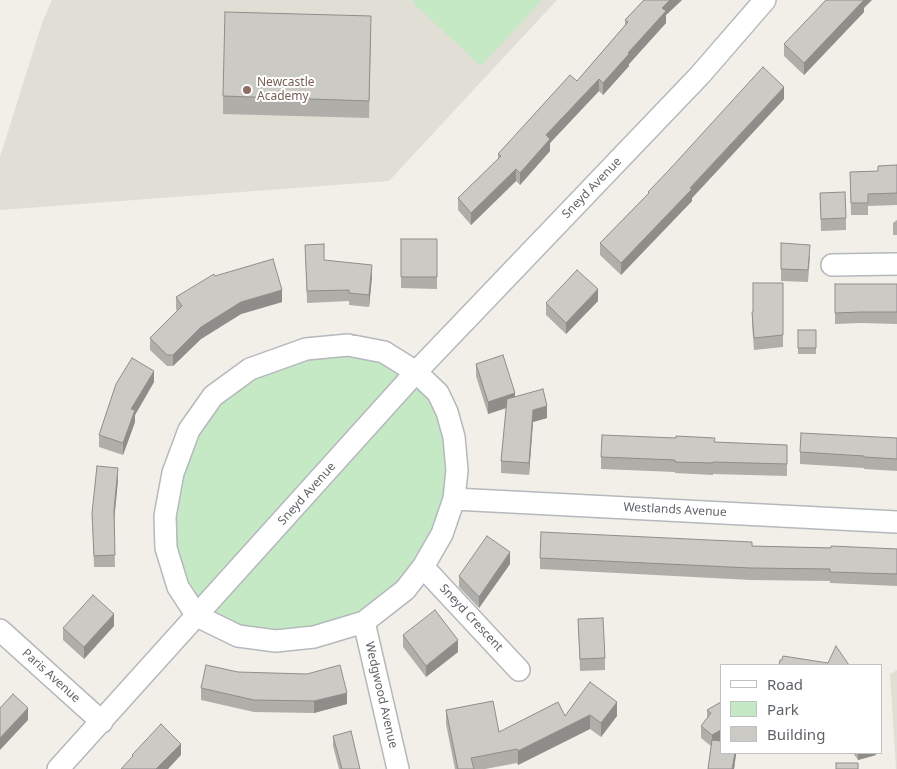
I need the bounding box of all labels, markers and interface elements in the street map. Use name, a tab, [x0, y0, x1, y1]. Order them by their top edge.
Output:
place label: Newcastle Academy	[257, 76, 315, 104]
marker: Newcastle Academy	[241, 84, 253, 96]
street label: Sneyd Avenue	[559, 154, 625, 222]
street label: Sneyd Avenue	[275, 460, 339, 528]
street label: Westlands Avenue	[623, 500, 727, 520]
street label: Sneyd Crescent	[436, 582, 506, 654]
street label: Wedgwood Avenue	[362, 640, 400, 750]
street label: Paris Avenue	[19, 646, 83, 706]
legend	[720, 664, 882, 754]
text: Road	[767, 674, 803, 694]
text: Park	[767, 699, 799, 719]
text: Building	[767, 724, 825, 744]

